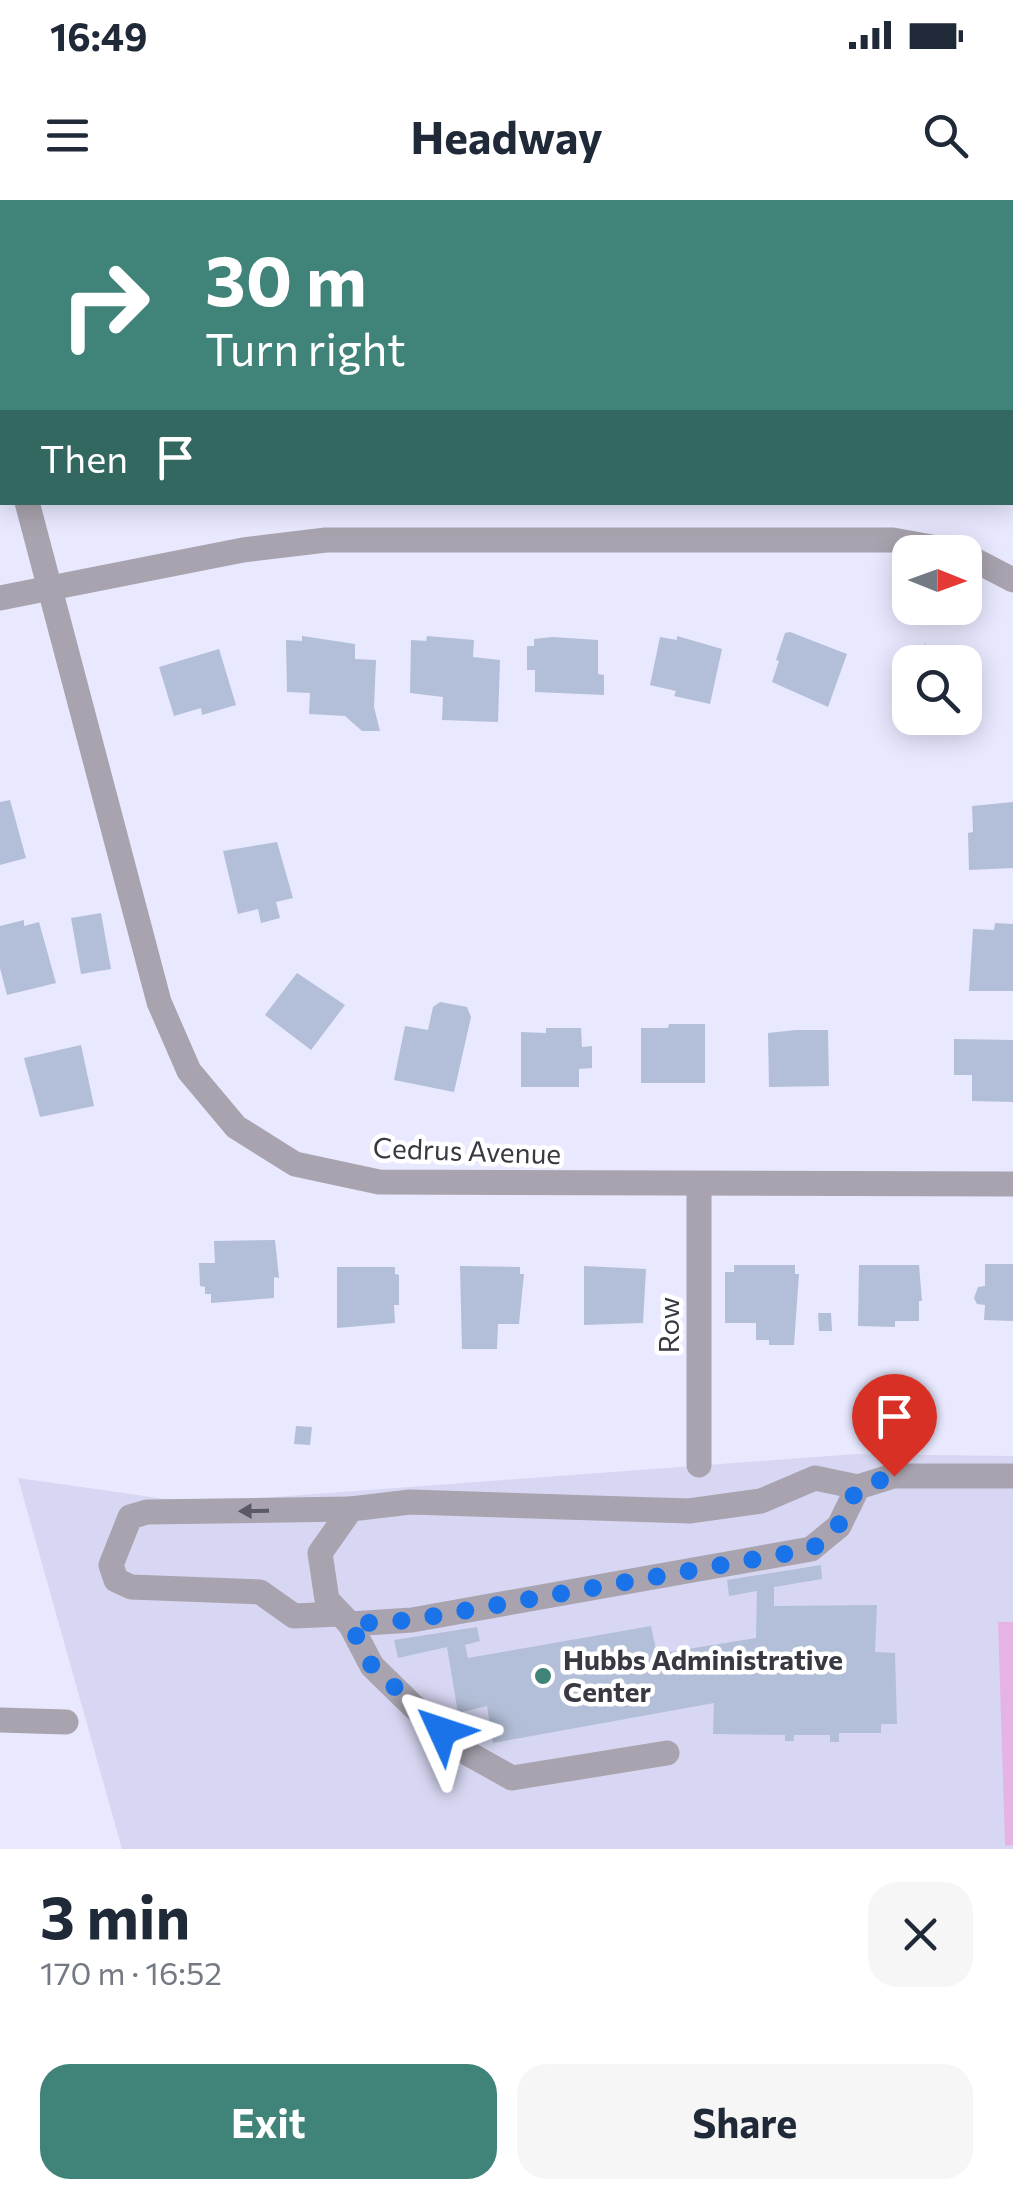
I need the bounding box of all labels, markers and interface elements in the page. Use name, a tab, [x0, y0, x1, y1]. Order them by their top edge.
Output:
text: 16:49	[50, 12, 147, 59]
icon: menu	[40, 108, 95, 163]
text: Headway	[410, 108, 603, 163]
icon: search	[918, 108, 973, 163]
text: 30 m	[205, 235, 367, 320]
icon: right	[40, 240, 170, 370]
text: Turn right	[205, 320, 406, 375]
icon: arrive	[148, 430, 203, 485]
text: Then	[40, 434, 128, 481]
north arrow	[892, 535, 982, 625]
map controls	[892, 535, 982, 735]
button: search	[892, 645, 982, 735]
street label: Cedrus Avenue	[372, 1130, 562, 1170]
street label: Row	[651, 1297, 685, 1353]
pin	[852, 1374, 937, 1477]
icon: arrive	[867, 1389, 922, 1444]
one-way arrow	[237, 1503, 269, 1519]
place label: Hubbs Administrative Center	[563, 1642, 843, 1708]
marker: Hubbs Administrative Center	[532, 1665, 554, 1687]
position arrow	[390, 1679, 494, 1783]
text: 3 min	[40, 1878, 190, 1951]
button: close	[868, 1882, 973, 1987]
text: 170 m · 16:52	[40, 1952, 222, 1992]
button: Exit	[40, 2064, 497, 2179]
button: Share	[517, 2064, 973, 2179]

